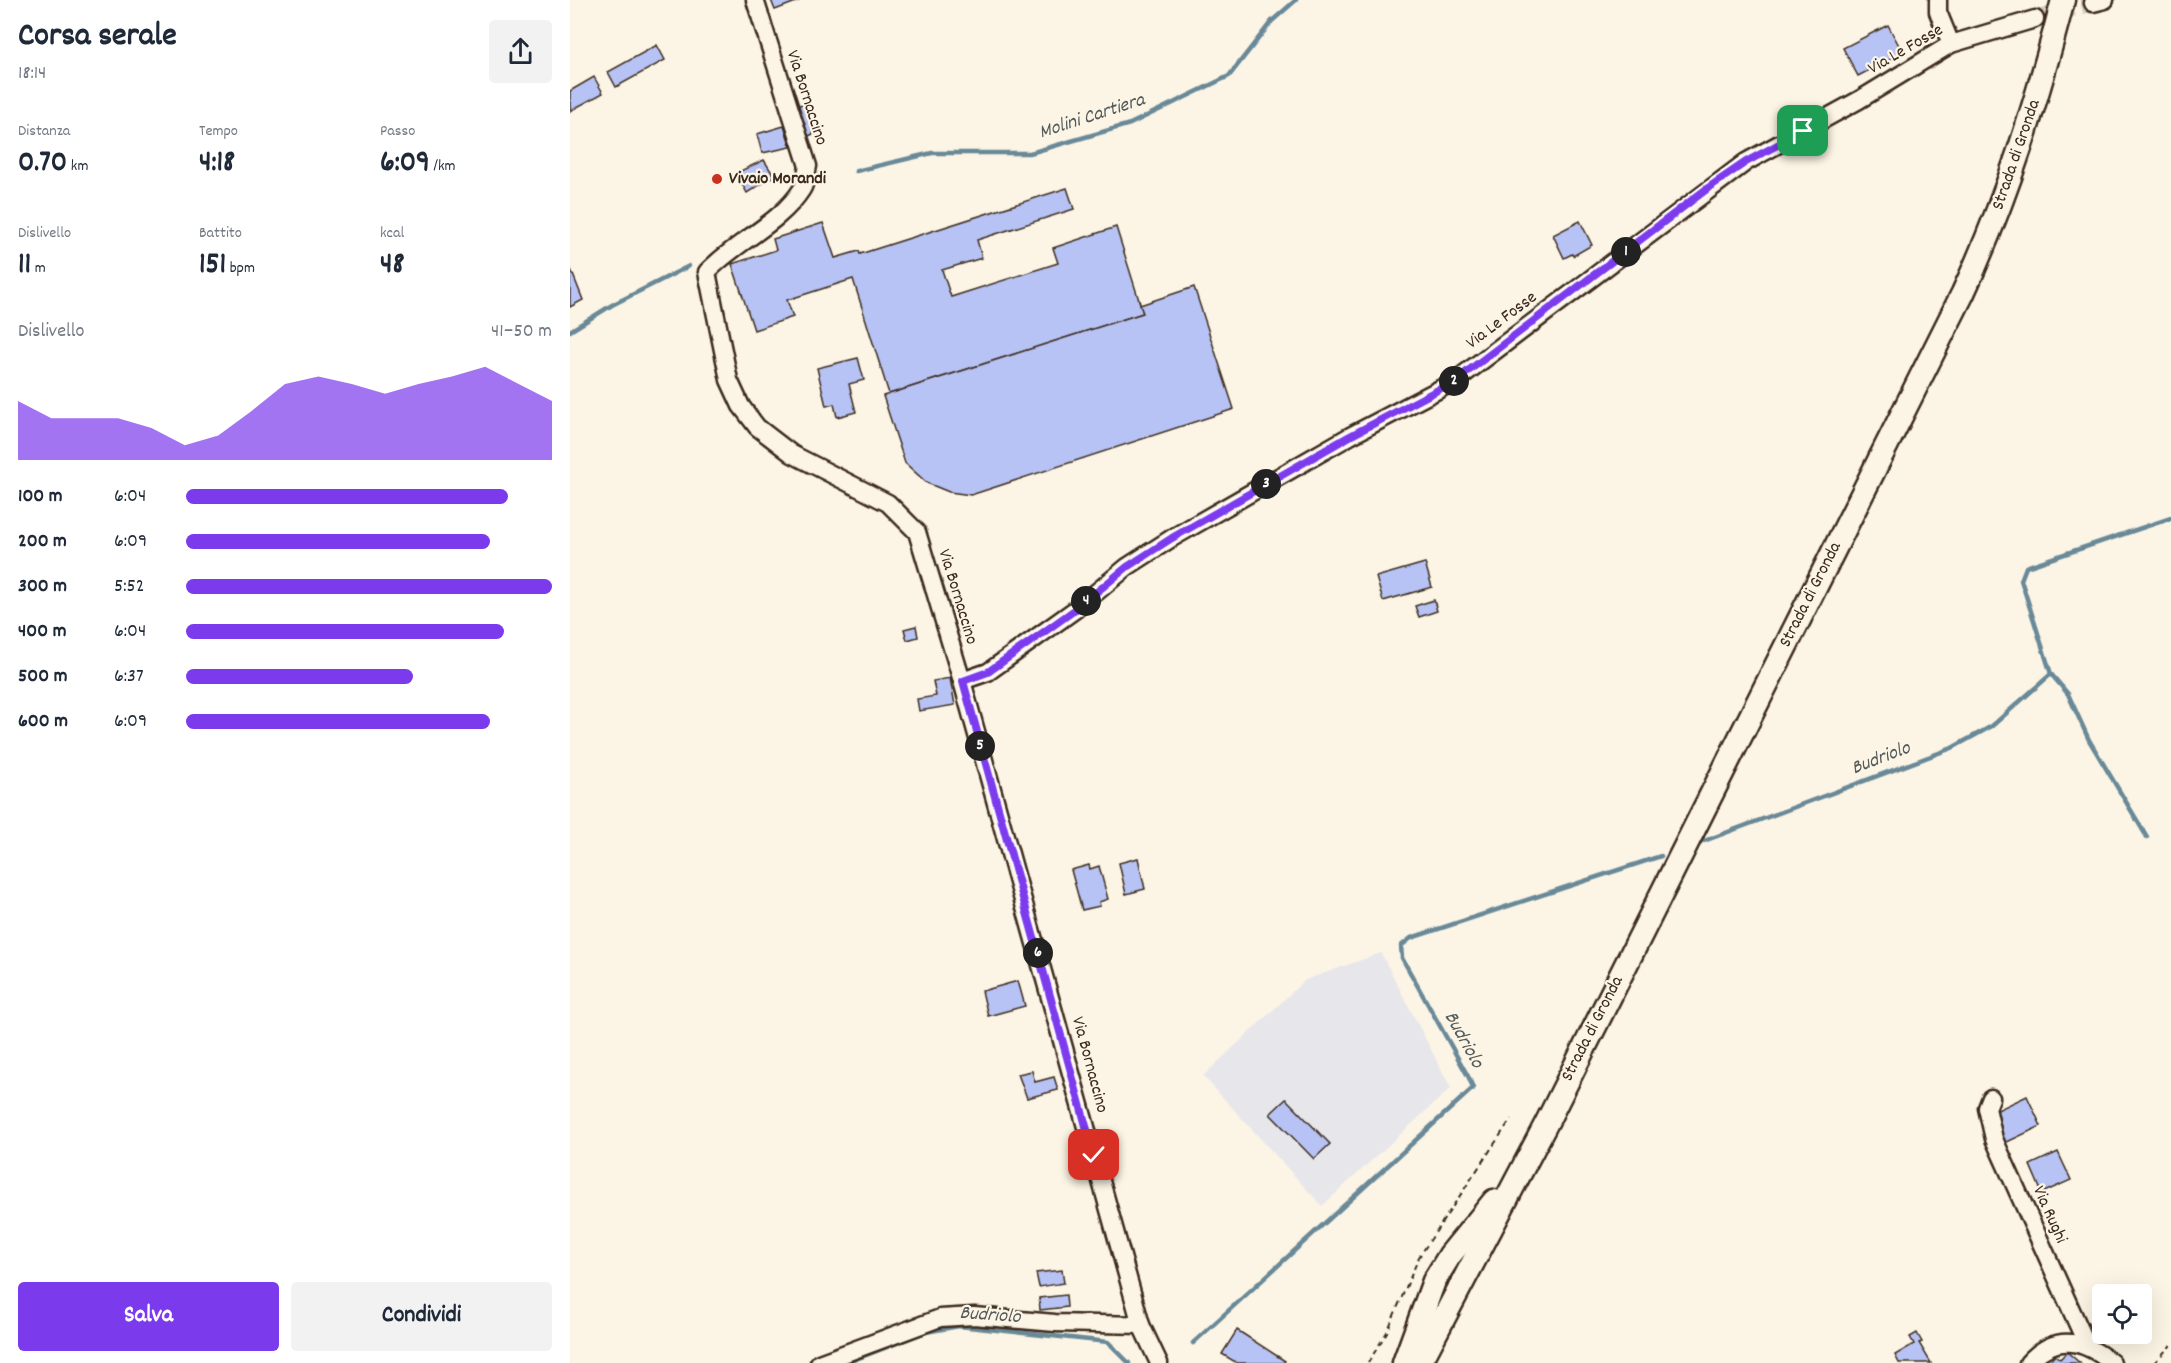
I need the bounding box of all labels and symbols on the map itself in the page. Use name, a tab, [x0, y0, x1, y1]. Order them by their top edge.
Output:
street label: Via Le Fosse	[1864, 18, 1948, 82]
street label: Via Bornaccino	[779, 47, 833, 149]
water label: Molini Cartiera	[1035, 86, 1150, 147]
street label: Strada di Gronda	[1986, 96, 2048, 214]
pin	[1777, 105, 1828, 156]
place label: Vivaio Morandi	[729, 167, 827, 192]
marker: Vivaio Morandi	[710, 172, 724, 186]
pin: 1	[1611, 237, 1641, 267]
street label: Via Le Fosse	[1461, 286, 1543, 356]
pin: 2	[1439, 366, 1469, 396]
pin: 3	[1251, 469, 1281, 499]
street label: Strada di Gronda	[1774, 537, 1849, 652]
street label: Via Bornaccino	[931, 546, 983, 648]
pin: 4	[1071, 586, 1101, 616]
pin: 5	[965, 731, 995, 761]
water label: Budriolo	[1847, 735, 1916, 783]
pin: 6	[1023, 938, 1053, 968]
street label: Strada di Gronda	[1556, 971, 1631, 1086]
water label: Budriolo	[1436, 1006, 1491, 1074]
street label: Via Bornaccino	[1064, 1014, 1114, 1116]
pin	[1068, 1129, 1119, 1180]
street label: Via Rughi	[2025, 1182, 2073, 1248]
water label: Budriolo	[959, 1300, 1023, 1332]

